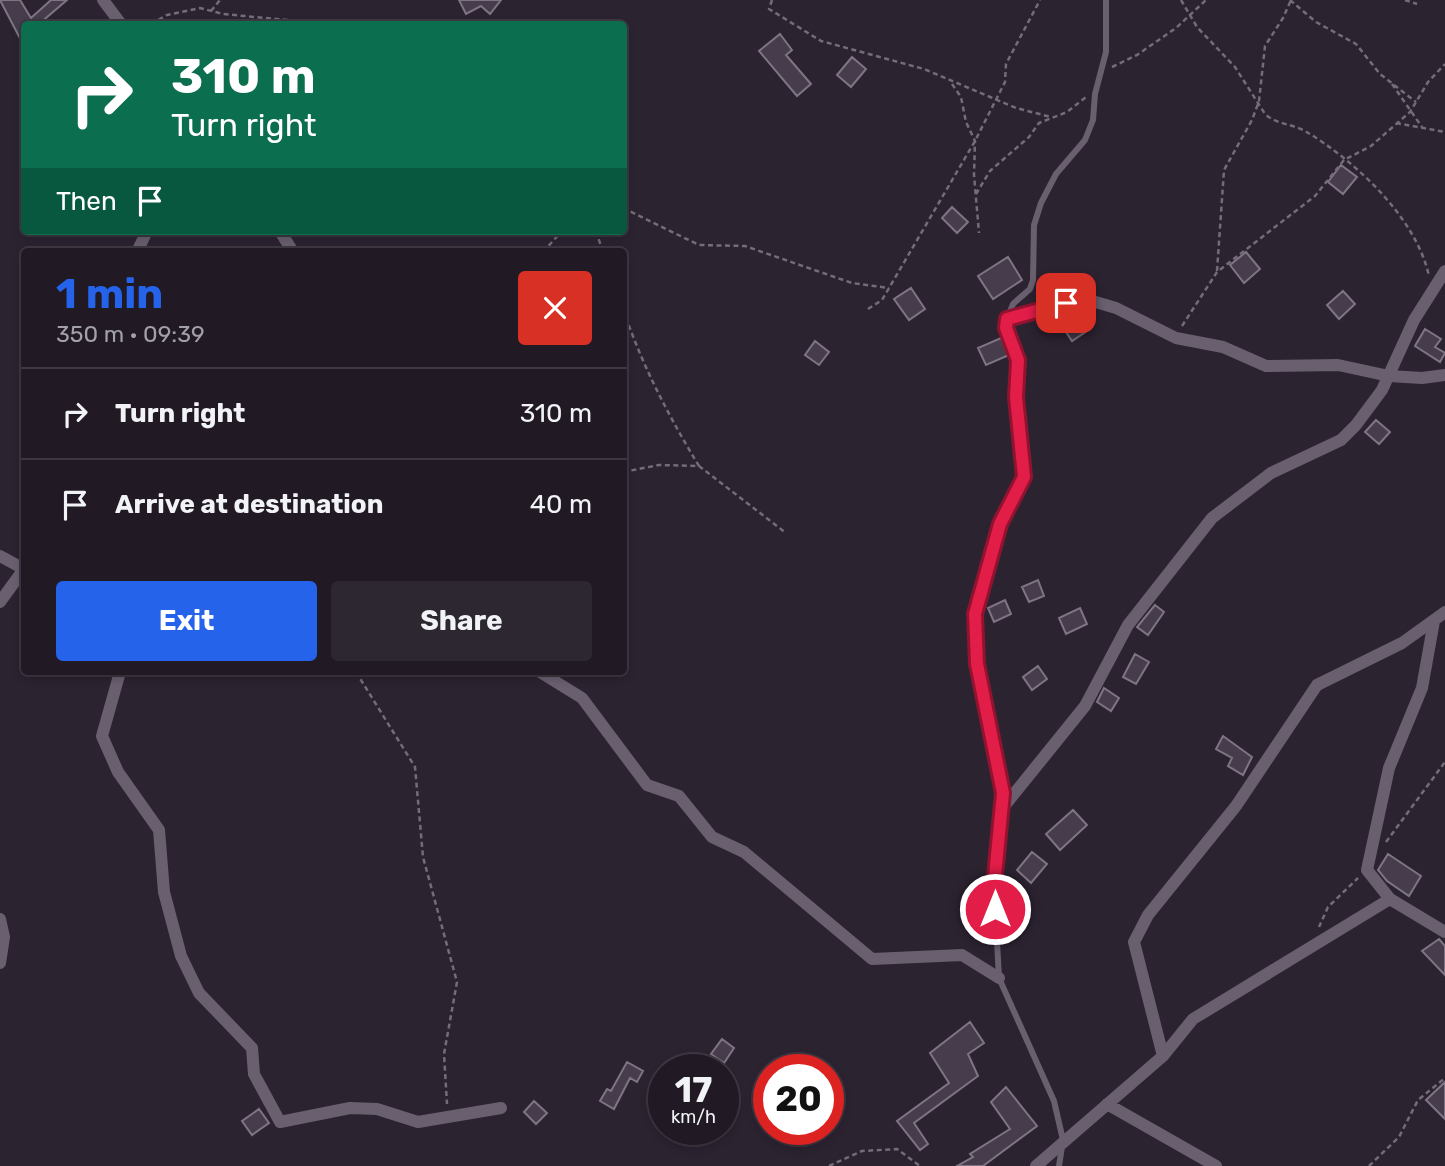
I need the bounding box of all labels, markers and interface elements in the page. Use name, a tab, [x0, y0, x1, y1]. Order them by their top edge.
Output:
text: 310 m	[171, 47, 316, 105]
icon: right	[56, 49, 147, 140]
text: Turn right	[171, 106, 316, 144]
icon: arrive	[131, 182, 169, 220]
text: Then	[56, 186, 117, 217]
text: 1 min	[56, 269, 163, 319]
button: close	[518, 271, 592, 345]
pin	[1036, 273, 1096, 333]
icon: arrive	[1047, 284, 1085, 322]
text: 350 m · 09:39	[56, 320, 205, 348]
icon: right	[56, 395, 94, 433]
text: Turn right	[115, 398, 245, 429]
text: 310 m	[520, 398, 592, 429]
icon: arrive	[56, 486, 94, 524]
text: Arrive at destination	[115, 489, 383, 520]
text: 40 m	[530, 489, 592, 520]
button: Exit	[56, 581, 317, 661]
button: Share	[331, 581, 592, 661]
position arrow	[958, 872, 1032, 946]
speed limit sign: 20	[753, 1054, 844, 1145]
text: 17	[675, 1069, 712, 1111]
text: km/h	[671, 1106, 716, 1128]

